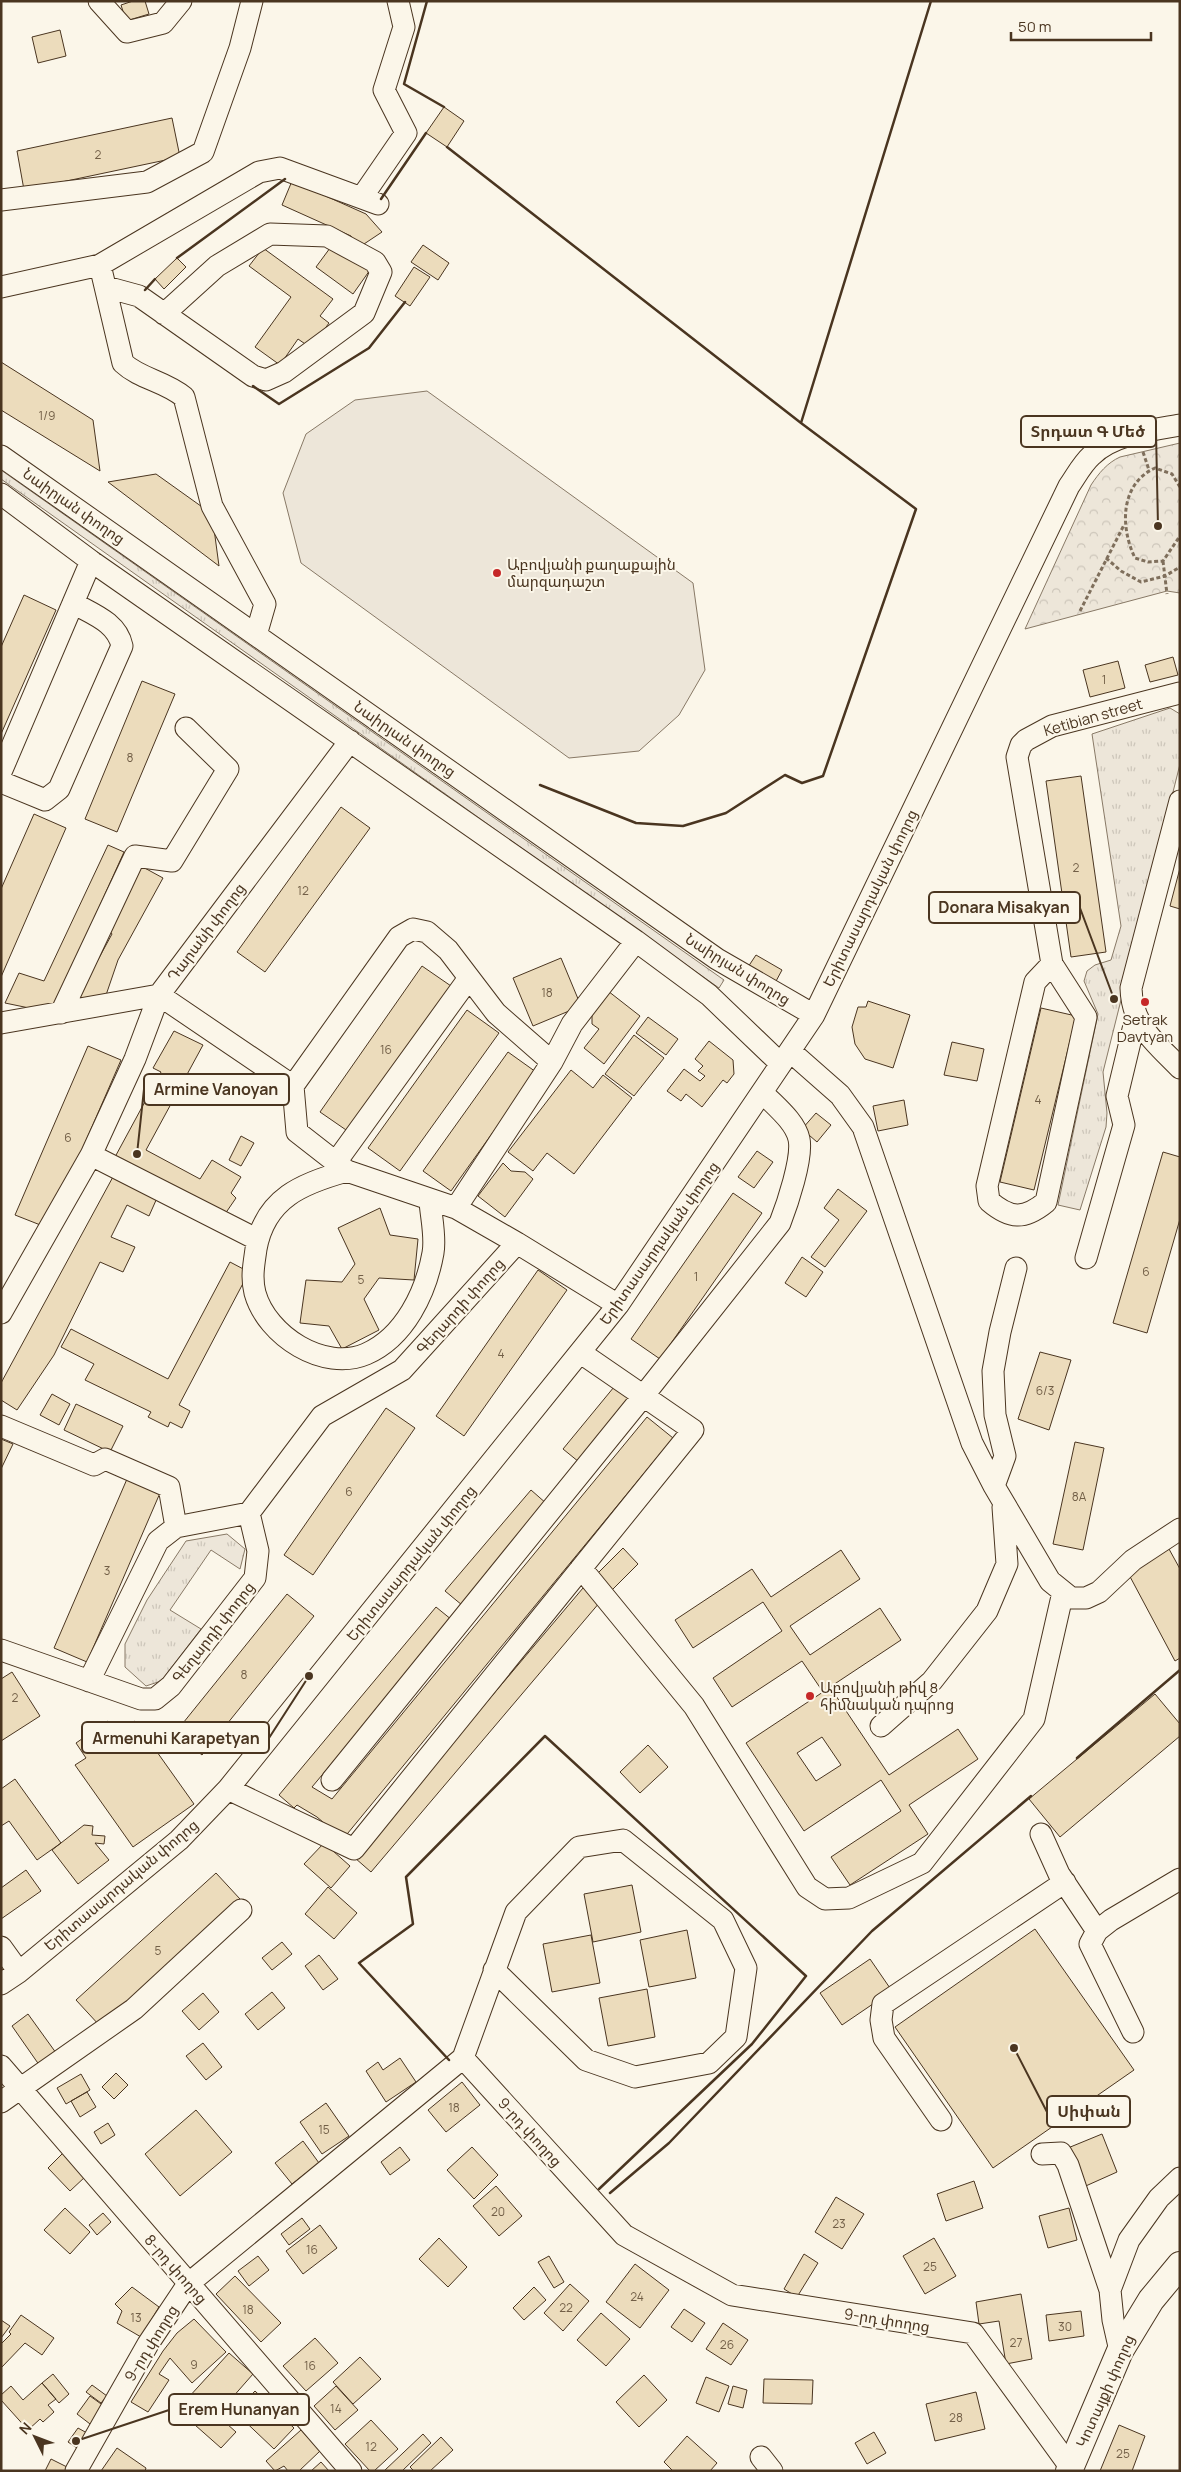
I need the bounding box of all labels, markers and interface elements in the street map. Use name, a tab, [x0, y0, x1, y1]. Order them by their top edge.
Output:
scale bar	[1011, 10, 1151, 42]
text: 50 m	[1018, 16, 1052, 37]
house number: 2	[95, 146, 102, 163]
house number: 1/9	[39, 407, 55, 424]
callout: Տրդատ Գ Մեծ	[1021, 416, 1156, 447]
text: Տրդատ Գ Մեծ	[1031, 420, 1145, 442]
street label: Նաիրյան փողոց	[19, 463, 129, 549]
place label: Աբովյանի քաղաքային մարզադաշտ	[507, 554, 676, 592]
marker: Աբովյանի քաղաքային մարզադաշտ	[491, 567, 503, 579]
house number: 1	[1102, 671, 1106, 688]
street label: Ketibian street	[1041, 693, 1145, 741]
street label: Նաիրյան փողոց	[350, 696, 460, 782]
house number: 8	[127, 749, 134, 766]
street label: Երիտասարդական փողոց	[818, 806, 922, 990]
house number: 2	[1073, 859, 1080, 876]
street label: Դարանի փողոց	[162, 878, 250, 986]
house number: 12	[297, 882, 309, 899]
callout: Donara Misakyan	[929, 892, 1080, 923]
text: Donara Misakyan	[938, 896, 1070, 918]
street label: Նաիրյան փողոց	[681, 928, 795, 1010]
house number: 18	[541, 984, 553, 1001]
marker: Setrak Davtyan	[1139, 996, 1151, 1008]
place label: Setrak Davtyan	[1117, 1009, 1173, 1047]
house number: 16	[380, 1041, 392, 1058]
callout: Armine Vanoyan	[144, 1074, 289, 1105]
text: Armine Vanoyan	[154, 1078, 278, 1100]
house number: 4	[1034, 1091, 1042, 1108]
house number: 6	[64, 1129, 72, 1146]
street label: Երիտասարդական փողոց	[594, 1157, 724, 1329]
street label: Գեղարդի փողոց	[411, 1253, 509, 1359]
house number: 6	[1142, 1263, 1150, 1280]
house number: 1	[694, 1268, 698, 1285]
house number: 5	[358, 1271, 365, 1288]
house number: 4	[497, 1345, 505, 1362]
house number: 6/3	[1036, 1382, 1054, 1399]
street label: Երիտասարդական փողոց	[341, 1480, 481, 1646]
house number: 6	[345, 1483, 353, 1500]
house number: 8А	[1072, 1488, 1087, 1505]
house number: 3	[104, 1562, 110, 1579]
street label: Գեղարդի փողոց	[167, 1577, 259, 1687]
house number: 8	[241, 1666, 248, 1683]
place label: Աբովյանի թիվ 8 հիմնական դպրոց	[820, 1677, 954, 1715]
house number: 2	[12, 1689, 19, 1706]
marker: Աբովյանի թիվ 8 հիմնական դպրոց	[804, 1690, 816, 1702]
callout: Armenuhi Karapetyan	[82, 1722, 269, 1753]
text: Armenuhi Karapetyan	[92, 1727, 260, 1749]
street label: Երիտասարդական փողոց	[39, 1814, 203, 1956]
house number: 5	[155, 1942, 162, 1959]
street label: 9-րդ փողոց	[493, 2093, 567, 2171]
callout: Սիփան	[1047, 2096, 1130, 2127]
house number: 18	[448, 2099, 460, 2116]
text: Սիփան	[1057, 2100, 1121, 2122]
house number: 15	[318, 2121, 330, 2138]
house number: 20	[491, 2203, 505, 2220]
house number: 23	[832, 2215, 846, 2232]
street label: 8-րդ փողոց	[140, 2230, 212, 2308]
house number: 16	[306, 2241, 318, 2258]
house number: 25	[923, 2258, 937, 2275]
house number: 24	[630, 2288, 644, 2305]
house number: 22	[559, 2299, 573, 2316]
street label: 9-րդ փողոց	[119, 2301, 183, 2385]
house number: 18	[242, 2301, 254, 2318]
street label: 9-րդ փողոց	[843, 2303, 931, 2337]
house number: 13	[130, 2309, 142, 2326]
house number: 30	[1058, 2318, 1072, 2335]
street label: Կոտայքի փողոց	[1071, 2331, 1139, 2451]
house number: 27	[1010, 2334, 1022, 2351]
house number: 26	[720, 2336, 734, 2353]
house number: 9	[190, 2356, 198, 2373]
house number: 16	[304, 2357, 316, 2374]
callout: Erem Hunanyan	[169, 2394, 309, 2425]
text: Erem Hunanyan	[179, 2398, 299, 2420]
house number: 14	[330, 2400, 342, 2417]
house number: 28	[949, 2409, 963, 2426]
north arrow	[10, 2412, 60, 2462]
text: N	[15, 2418, 35, 2438]
house number: 12	[365, 2438, 377, 2455]
house number: 25	[1116, 2445, 1130, 2462]

